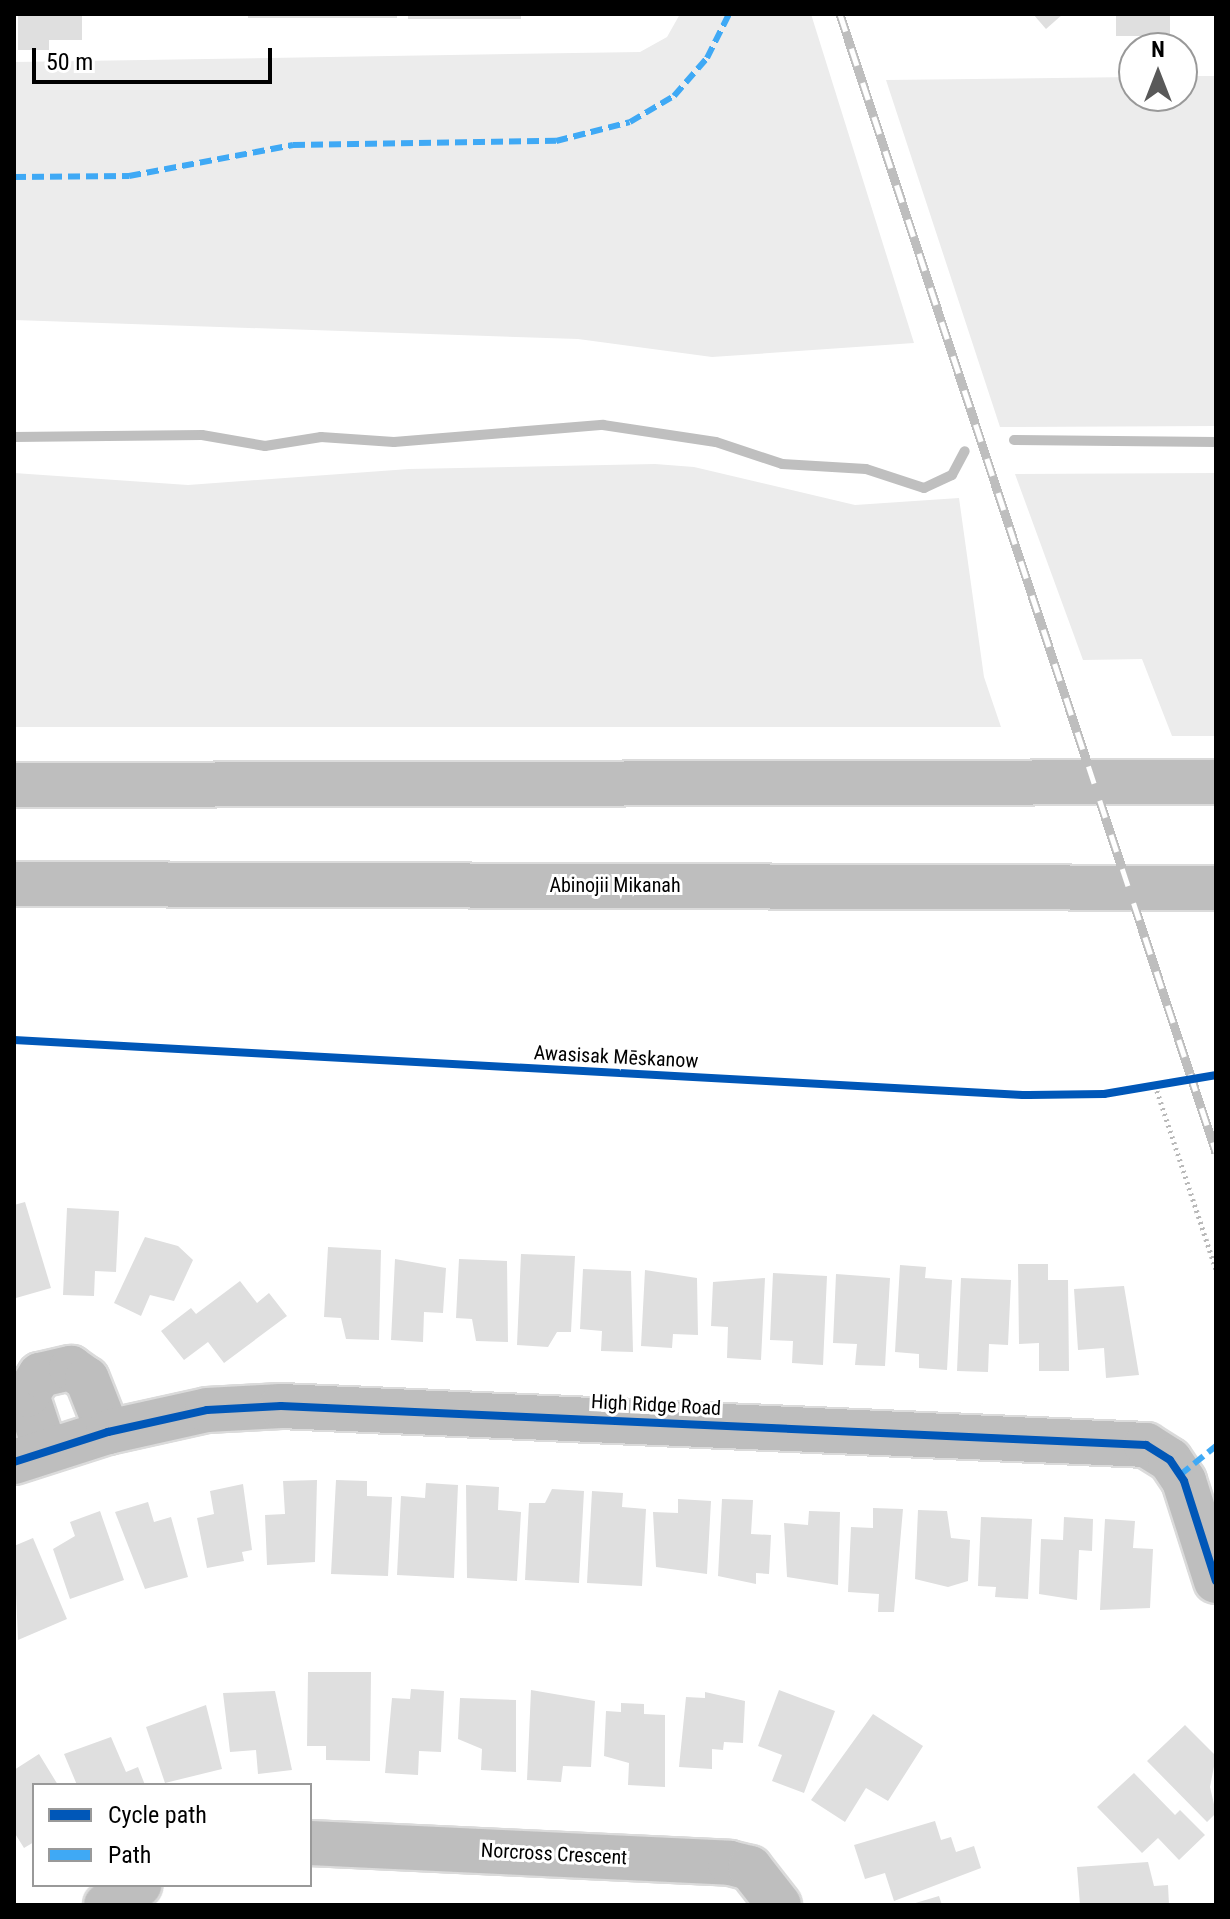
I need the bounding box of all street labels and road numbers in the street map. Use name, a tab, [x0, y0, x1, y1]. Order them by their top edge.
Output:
street label: Abinojii Mikanah	[549, 873, 681, 897]
street label: Awasisak Mēskanow	[533, 1041, 699, 1073]
street label: High Ridge Road	[590, 1390, 722, 1420]
street label: Norcross Crescent	[480, 1838, 628, 1870]

